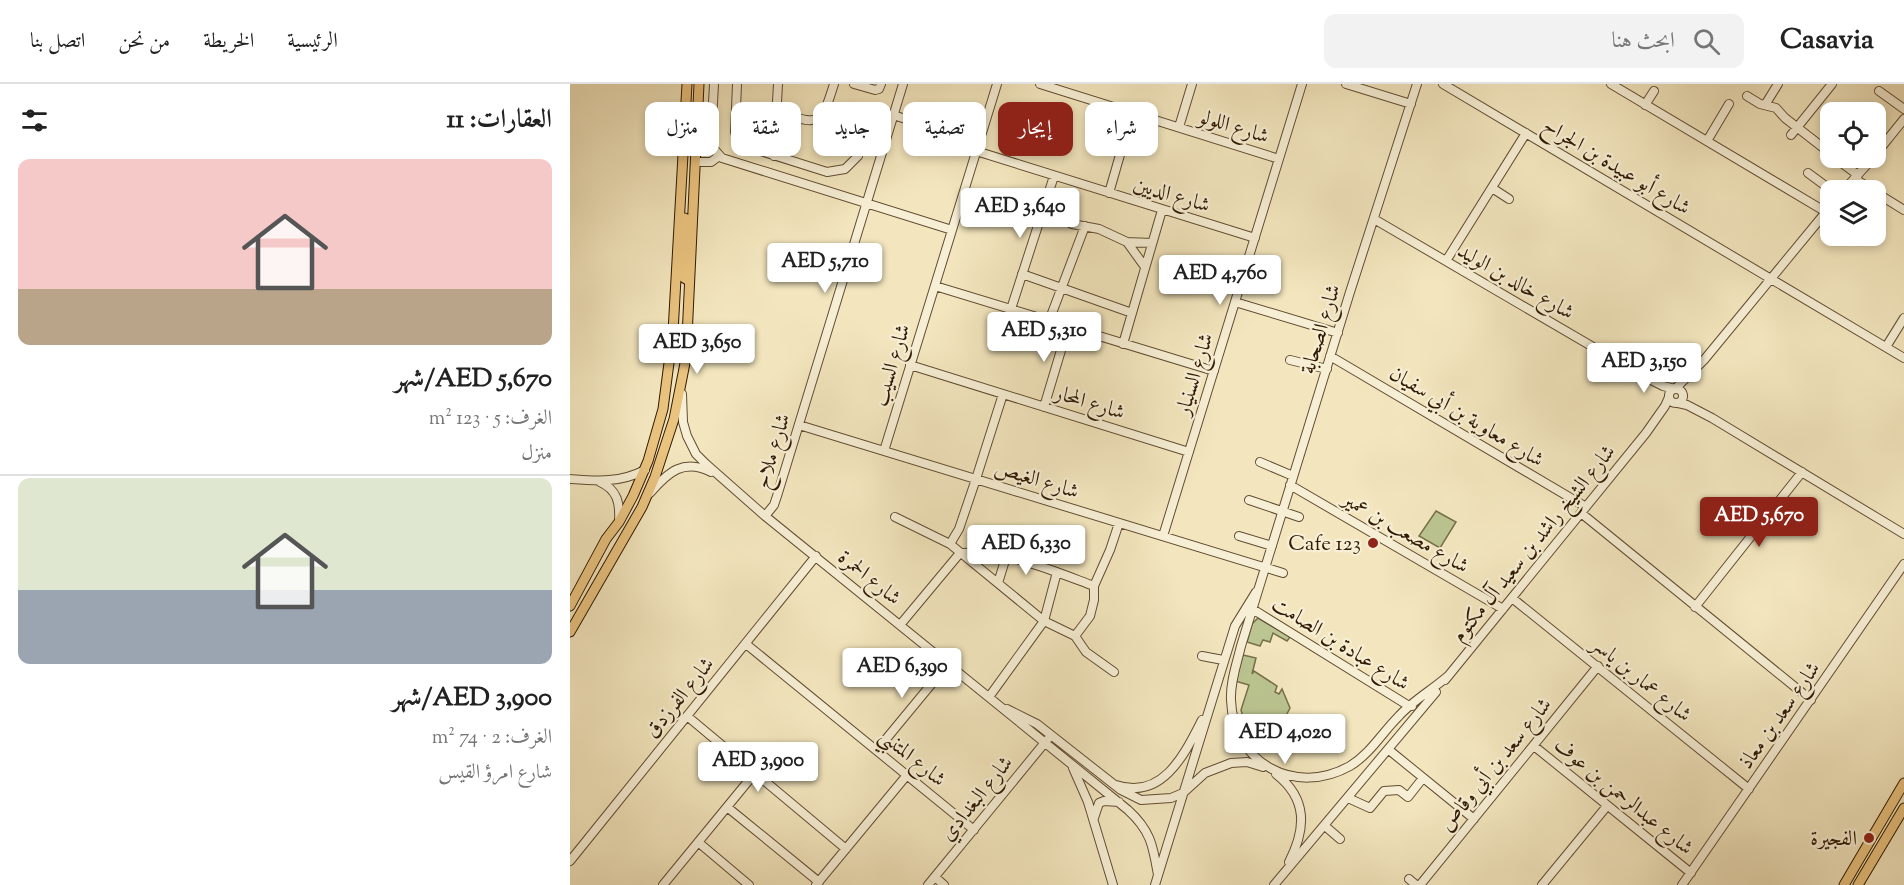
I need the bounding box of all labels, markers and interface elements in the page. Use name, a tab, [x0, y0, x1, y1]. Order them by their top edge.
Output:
search box	[1324, 14, 1744, 68]
text: Casavia	[1780, 21, 1874, 61]
icon: search	[1690, 25, 1723, 58]
text: ابحث هنا	[1612, 26, 1675, 58]
text: اتصل بنا	[30, 27, 85, 57]
text: من نحن	[118, 27, 170, 57]
text: الخريطة	[203, 27, 254, 57]
text: الرئيسية	[287, 27, 338, 57]
text: العقارات: 11	[446, 102, 552, 139]
chip: منزل	[645, 102, 719, 156]
chip: شقة	[731, 102, 801, 156]
chip: جديد	[813, 102, 891, 156]
chip: تصفية	[903, 102, 986, 156]
chip: إيجار	[998, 102, 1073, 156]
chip: شراء	[1085, 102, 1158, 156]
street label: شارع اللولو	[1192, 102, 1272, 154]
map controls	[1820, 102, 1886, 246]
button: locate	[1820, 102, 1886, 168]
icon: filters	[18, 104, 51, 137]
street label: شارع أبو عبيدة بن الجراح	[1535, 110, 1697, 225]
street label: شارع الديين	[1129, 170, 1213, 223]
button: layers	[1820, 180, 1886, 246]
pin: AED 3,640	[951, 188, 1089, 239]
text: AED 3,640	[974, 193, 1066, 222]
icon: home	[231, 198, 339, 306]
street label: شارع خالد بن الوليد	[1450, 237, 1579, 329]
pin: AED 5,710	[756, 243, 894, 294]
text: AED 5,710	[781, 248, 869, 277]
pin: AED 4,760	[1151, 255, 1289, 306]
text: AED 4,760	[1173, 260, 1267, 289]
street label: شارع الصحابة	[1294, 281, 1351, 378]
pin: AED 5,310	[975, 312, 1113, 363]
text: AED 5,310	[1001, 317, 1087, 346]
street label: شارع السيب	[866, 321, 921, 411]
pin: AED 3,650	[628, 324, 766, 375]
text: AED 3,650	[653, 329, 741, 358]
street label: شارع السنيار	[1169, 330, 1224, 422]
pin: AED 3,150	[1575, 343, 1713, 394]
text: AED 3,150	[1601, 348, 1687, 377]
street label: شارع معاوية بن أبي سفيان	[1382, 358, 1550, 477]
text: AED 5,670/شهر	[394, 361, 552, 398]
street label: شارع المحار	[1048, 378, 1128, 430]
text: الغرف: 5 · 123 m²	[429, 405, 552, 434]
street label: شارع ملاح	[748, 410, 801, 494]
street label: شارع الشيخ راشد بن سعيد آل مكتوم	[1445, 439, 1625, 651]
text: منزل	[521, 440, 552, 469]
street label: شارع الغيص	[990, 454, 1082, 509]
street label: شارع مصعب بن عمير	[1334, 484, 1474, 583]
pin: AED 5,670	[1690, 497, 1828, 548]
text: AED 5,670	[1714, 502, 1804, 531]
icon: home	[231, 517, 339, 625]
pin: AED 6,330	[957, 525, 1095, 576]
text: AED 6,330	[981, 530, 1071, 559]
place label: Cafe 123	[1288, 530, 1361, 560]
marker: Cafe 123	[1366, 536, 1380, 550]
street label: شارع الحمرة	[830, 544, 907, 614]
street label: شارع عبادة بن الصامت	[1265, 590, 1415, 700]
street label: شارع عمار بن ياسر	[1582, 629, 1697, 731]
pin: AED 6,390	[833, 648, 971, 699]
street label: شارع الفرزدق	[639, 651, 723, 746]
text: AED 6,390	[856, 653, 948, 682]
street label: شارع سعد بن معاذ	[1732, 656, 1830, 777]
text: AED 3,900/شهر	[392, 680, 552, 717]
street label: شارع سعد بن أبي وقاص	[1432, 691, 1561, 839]
pin: AED 4,020	[1216, 714, 1354, 765]
text: AED 4,020	[1238, 719, 1332, 748]
street label: شارع المتنبي	[870, 722, 952, 797]
text: الغرف: 2 · 74 m²	[432, 724, 552, 753]
street label: شارع عبدالرحمن بن عوف	[1546, 732, 1699, 864]
pin: AED 3,900	[689, 742, 827, 793]
text: AED 3,900	[712, 747, 804, 776]
street label: شارع البغدادي	[934, 750, 1022, 849]
text: شارع امرؤ القيس	[438, 759, 552, 788]
place label: الفجيرة	[1810, 825, 1857, 855]
marker: الفجيرة	[1862, 831, 1876, 845]

